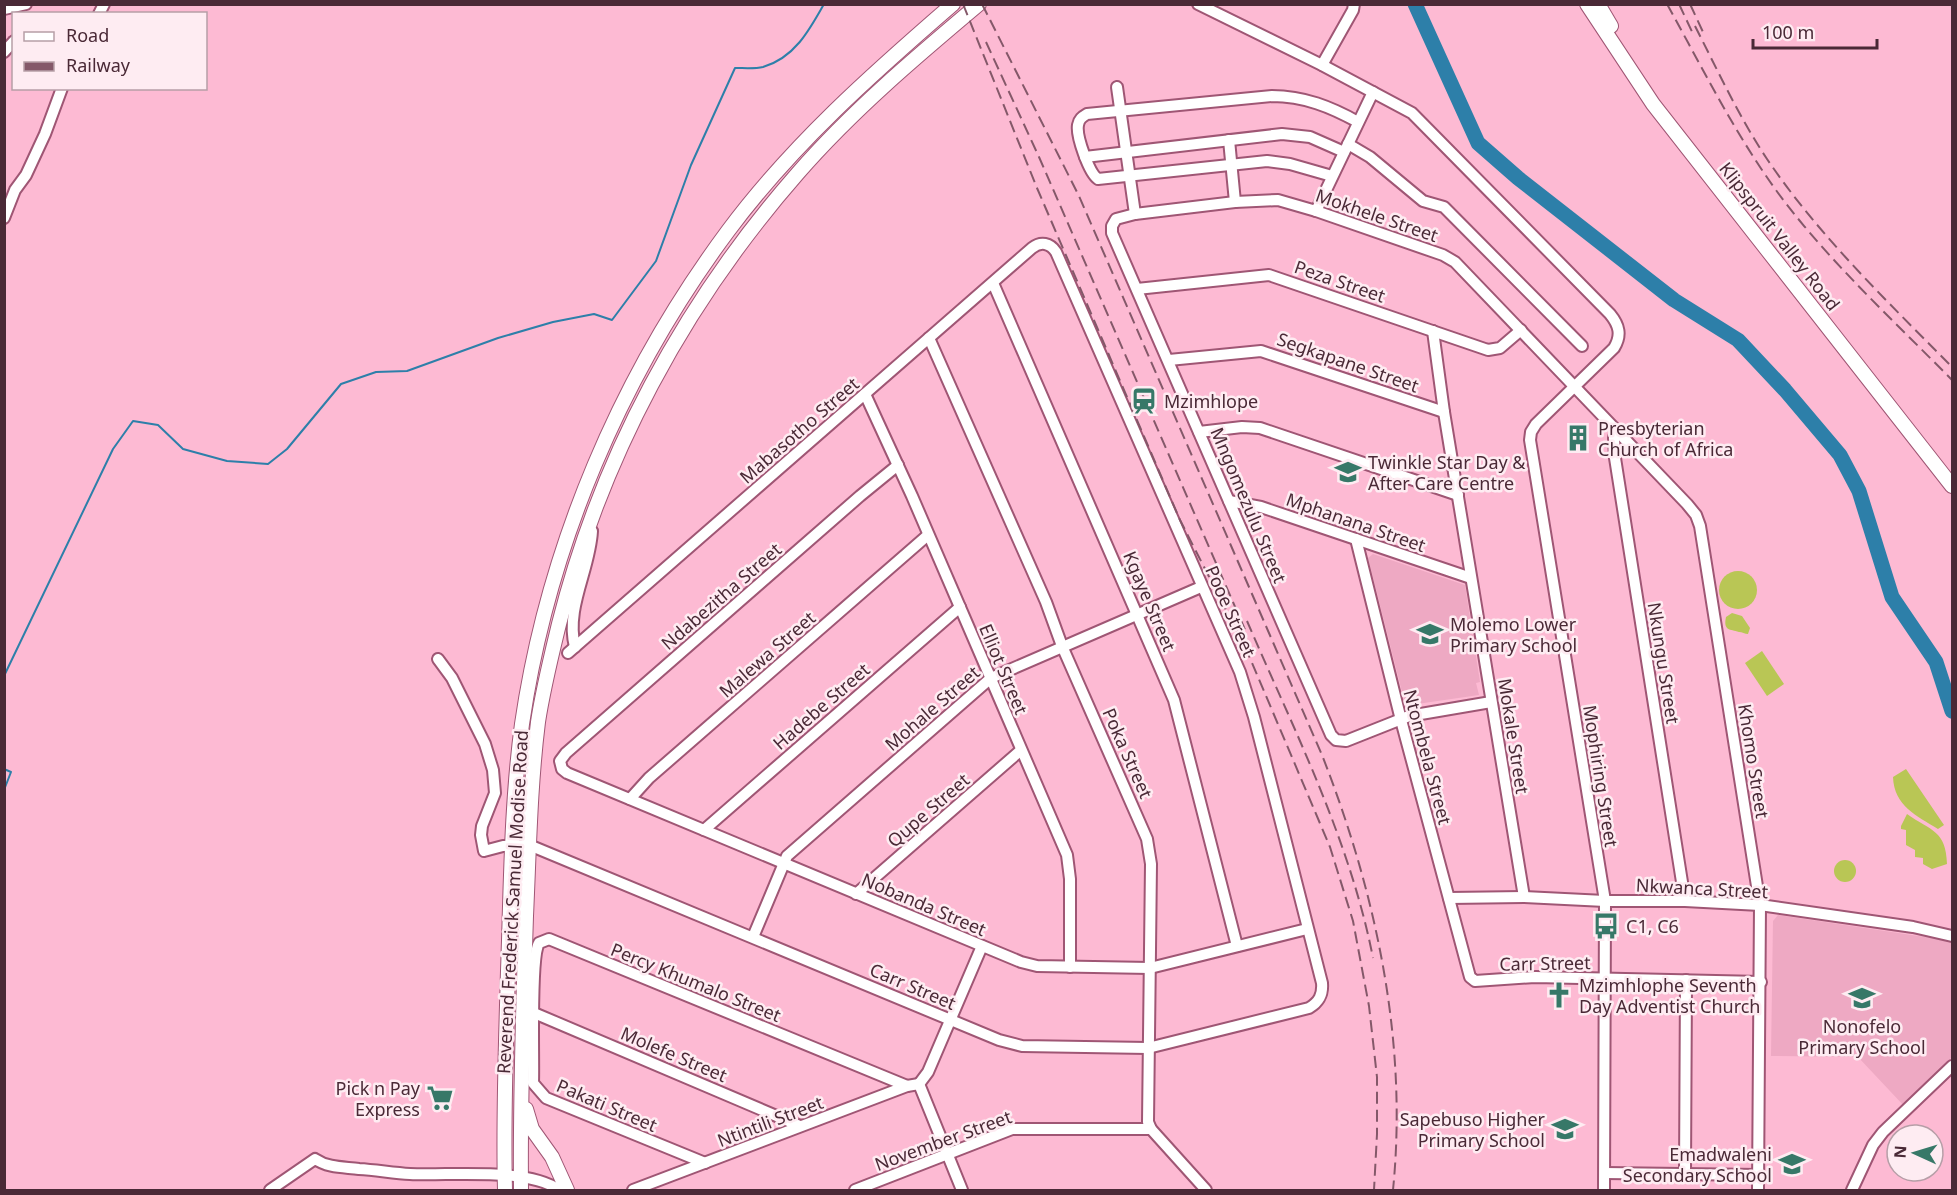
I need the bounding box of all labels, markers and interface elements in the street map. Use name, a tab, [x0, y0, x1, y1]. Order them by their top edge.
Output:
legend	[12, 12, 207, 90]
scale bar	[1753, 12, 1878, 50]
text: 100 m	[1762, 20, 1814, 44]
text: Road	[66, 23, 109, 47]
text: Railway	[66, 53, 131, 77]
street label: Klipspruit Valley Road	[1714, 157, 1846, 315]
street label: Mokhele Street	[1313, 183, 1442, 247]
street label: Peza Street	[1291, 254, 1389, 308]
street label: Segkapane Street	[1274, 327, 1422, 398]
street label: Mabasotho Street	[734, 371, 864, 488]
station icon: Mzimhlope	[1129, 386, 1159, 416]
place label: Mzimhlope	[1164, 389, 1258, 413]
place label: Presbyterian Church of Africa	[1598, 416, 1733, 461]
building icon: Presbyterian Church of Africa	[1563, 423, 1593, 453]
street label: Mngomezulu Street	[1205, 424, 1293, 587]
place label: Twinkle Star Day & After Care Centre	[1368, 450, 1526, 495]
school or university icon: Twinkle Star Day & After Care Centre	[1333, 457, 1363, 487]
street label: Mphanana Street	[1283, 487, 1429, 557]
street label: Ndabezitha Street	[656, 537, 786, 655]
street label: Kgaye Street	[1118, 547, 1182, 655]
street label: Pooe Street	[1200, 561, 1262, 661]
street label: Nkungu Street	[1643, 601, 1686, 726]
street label: Malewa Street	[714, 605, 821, 702]
place label: Molemo Lower Primary School	[1450, 612, 1577, 657]
school or university icon: Molemo Lower Primary School	[1415, 619, 1445, 649]
street label: Elliot Street	[974, 620, 1034, 718]
street label: Hadebe Street	[768, 657, 875, 755]
street label: Mohale Street	[880, 660, 985, 756]
street label: Mokale Street	[1493, 677, 1535, 796]
street label: Ntombela Street	[1398, 687, 1458, 828]
street label: Khomo Street	[1733, 702, 1775, 821]
street label: Mophiring Street	[1578, 703, 1624, 849]
street label: Poka Street	[1097, 704, 1159, 802]
street label: Reverend Frederick Samuel Modise Road	[491, 729, 533, 1075]
street label: Qupe Street	[882, 767, 974, 852]
street label: Nobanda Street	[858, 867, 990, 941]
street label: Nkwanca Street	[1635, 873, 1769, 903]
bus stop icon: C1, C6	[1591, 911, 1621, 941]
place label: C1, C6	[1626, 914, 1679, 938]
street label: Percy Khumalo Street	[607, 937, 785, 1027]
street label: Carr Street	[1499, 950, 1591, 976]
street label: Carr Street	[866, 957, 960, 1015]
place label: Mzimhlophe Seventh Day Adventist Church	[1579, 973, 1761, 1018]
church icon: Mzimhlophe Seventh Day Adventist Church	[1544, 980, 1574, 1010]
school or university icon: Nonofelo Primary School	[1847, 983, 1877, 1013]
place label: Nonofelo Primary School	[1798, 1014, 1926, 1059]
street label: Molefe Street	[617, 1021, 731, 1087]
street label: Pakati Street	[553, 1073, 661, 1137]
place label: Pick n Pay Express	[336, 1076, 421, 1121]
supermarket icon: Pick n Pay Express	[425, 1083, 455, 1113]
street label: Ntintili Street	[714, 1090, 827, 1152]
street label: November Street	[871, 1104, 1015, 1176]
place label: Sapebuso Higher Primary School	[1400, 1107, 1546, 1152]
school or university icon: Sapebuso Higher Primary School	[1550, 1114, 1580, 1144]
north arrow	[1885, 1123, 1945, 1183]
place label: Emadwaleni Secondary School	[1623, 1142, 1772, 1187]
text: N	[1889, 1145, 1911, 1159]
school or university icon: Emadwaleni Secondary School	[1777, 1149, 1807, 1179]

